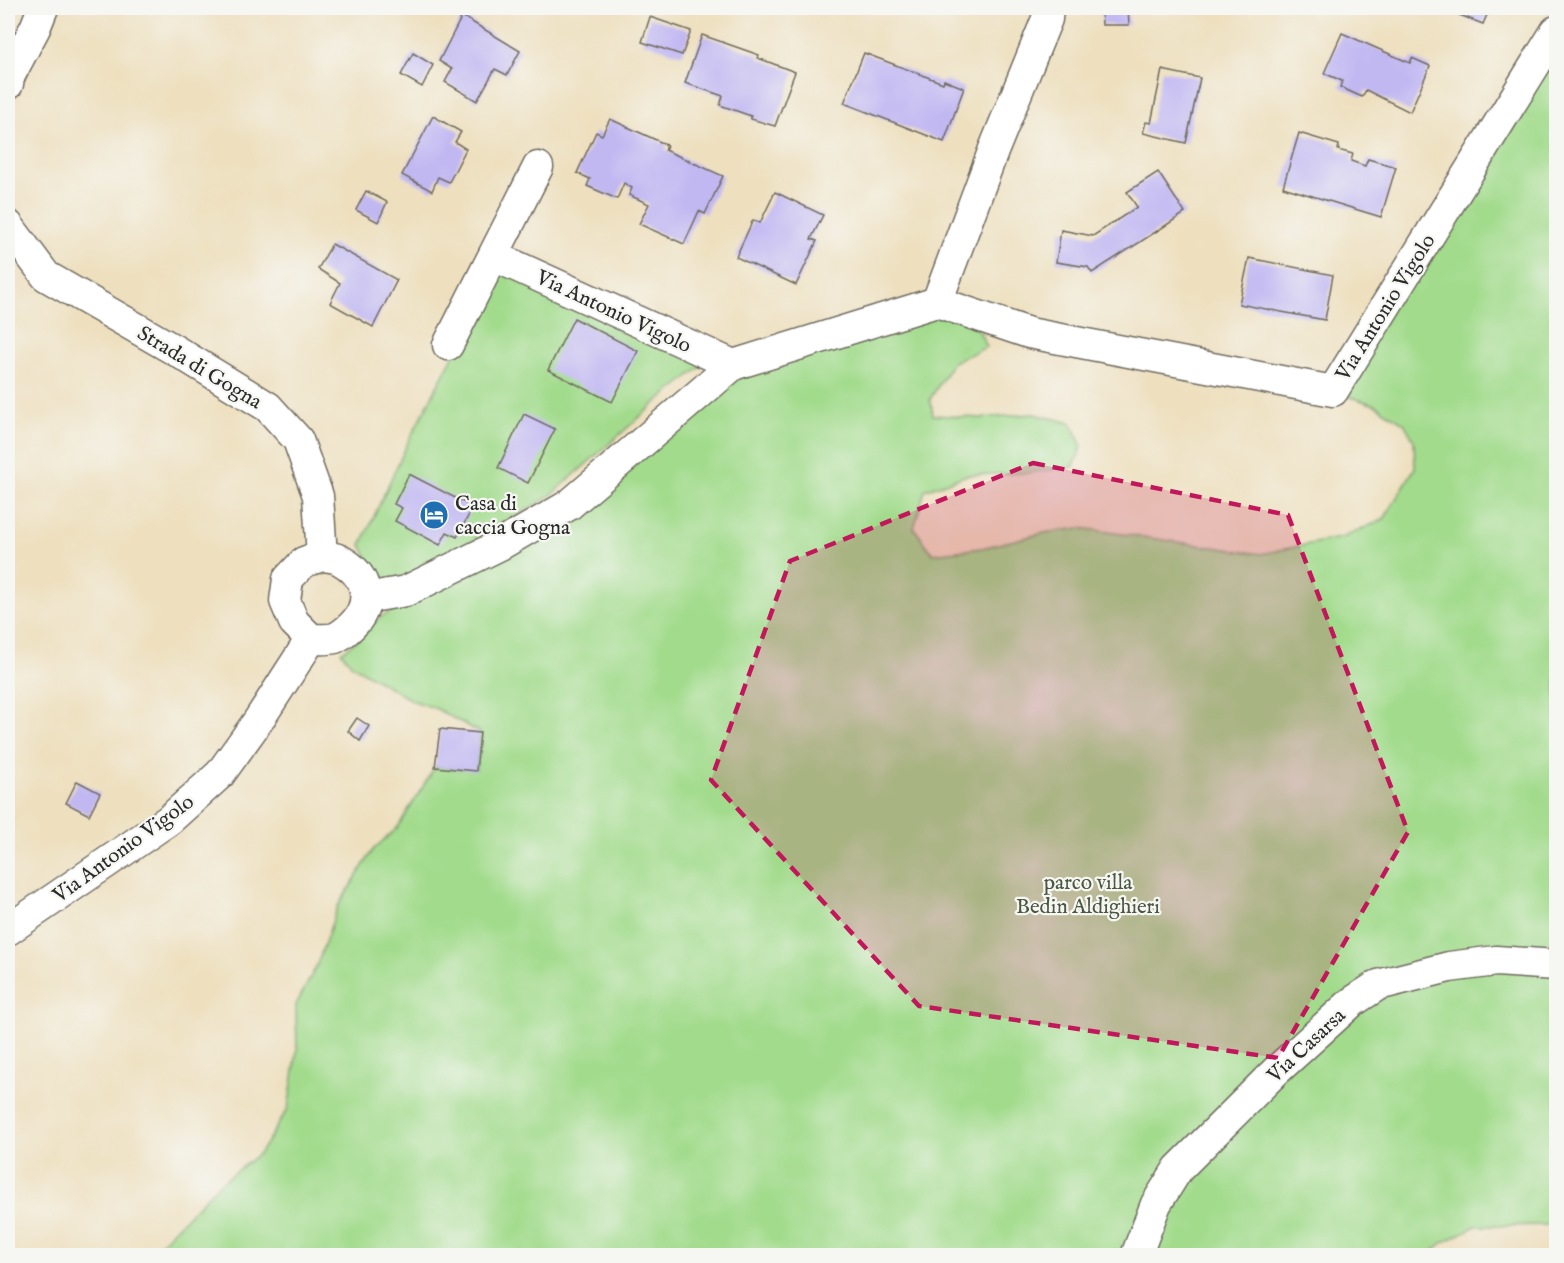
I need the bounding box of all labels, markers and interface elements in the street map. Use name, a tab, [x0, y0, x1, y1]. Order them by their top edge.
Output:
street label: Via Antonio Vigolo	[1330, 229, 1442, 387]
street label: Via Antonio Vigolo	[531, 264, 695, 360]
street label: Strada di Gogna	[132, 320, 267, 417]
place label: Casa di caccia Gogna	[455, 491, 571, 542]
hotel icon: Casa di caccia Gogna	[418, 499, 450, 531]
street label: Via Antonio Vigolo	[47, 789, 200, 910]
park label: parco villa Bedin Aldighieri	[1016, 870, 1160, 921]
street label: Via Casarsa	[1261, 1002, 1353, 1090]

